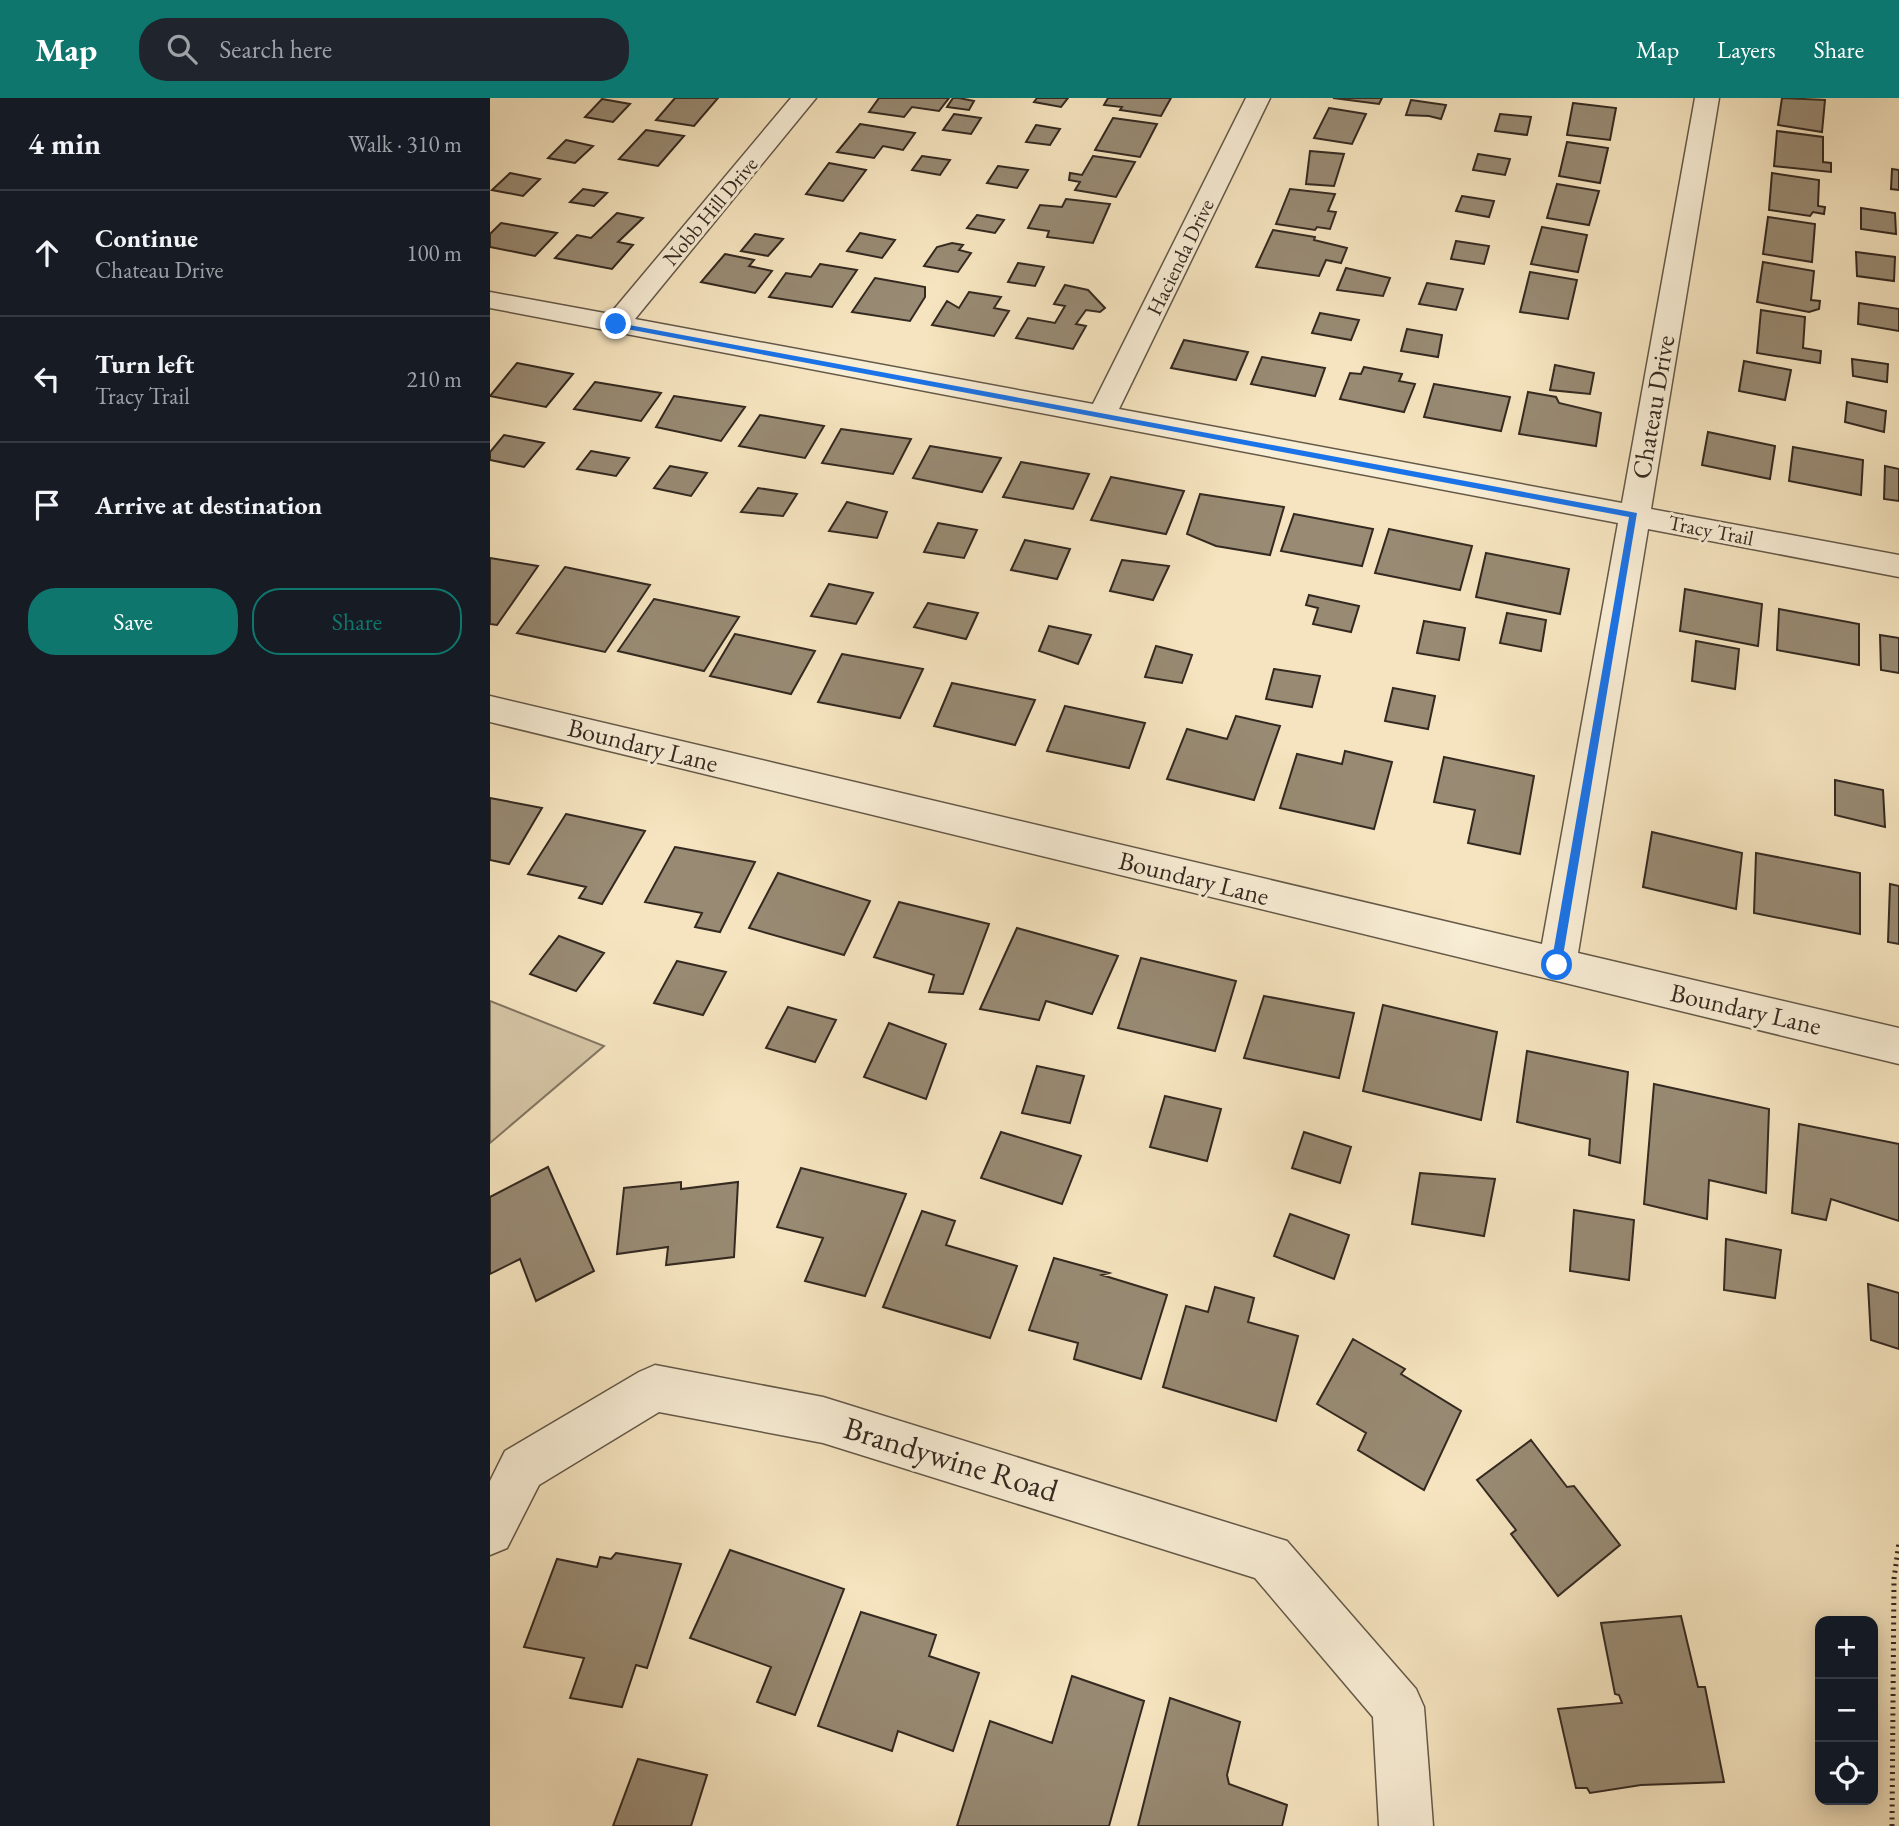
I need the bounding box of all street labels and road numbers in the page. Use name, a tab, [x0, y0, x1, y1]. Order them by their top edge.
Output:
street label: Nobb Hill Drive	[657, 151, 763, 271]
street label: Hacienda Drive	[1140, 194, 1220, 320]
street label: Chateau Drive	[1624, 332, 1682, 482]
street label: Tracy Trail	[1666, 509, 1756, 551]
street label: Boundary Lane	[564, 710, 722, 780]
street label: Boundary Lane	[1115, 843, 1273, 913]
street label: Boundary Lane	[1667, 975, 1825, 1043]
street label: Brandywine Road	[839, 1406, 1064, 1512]

